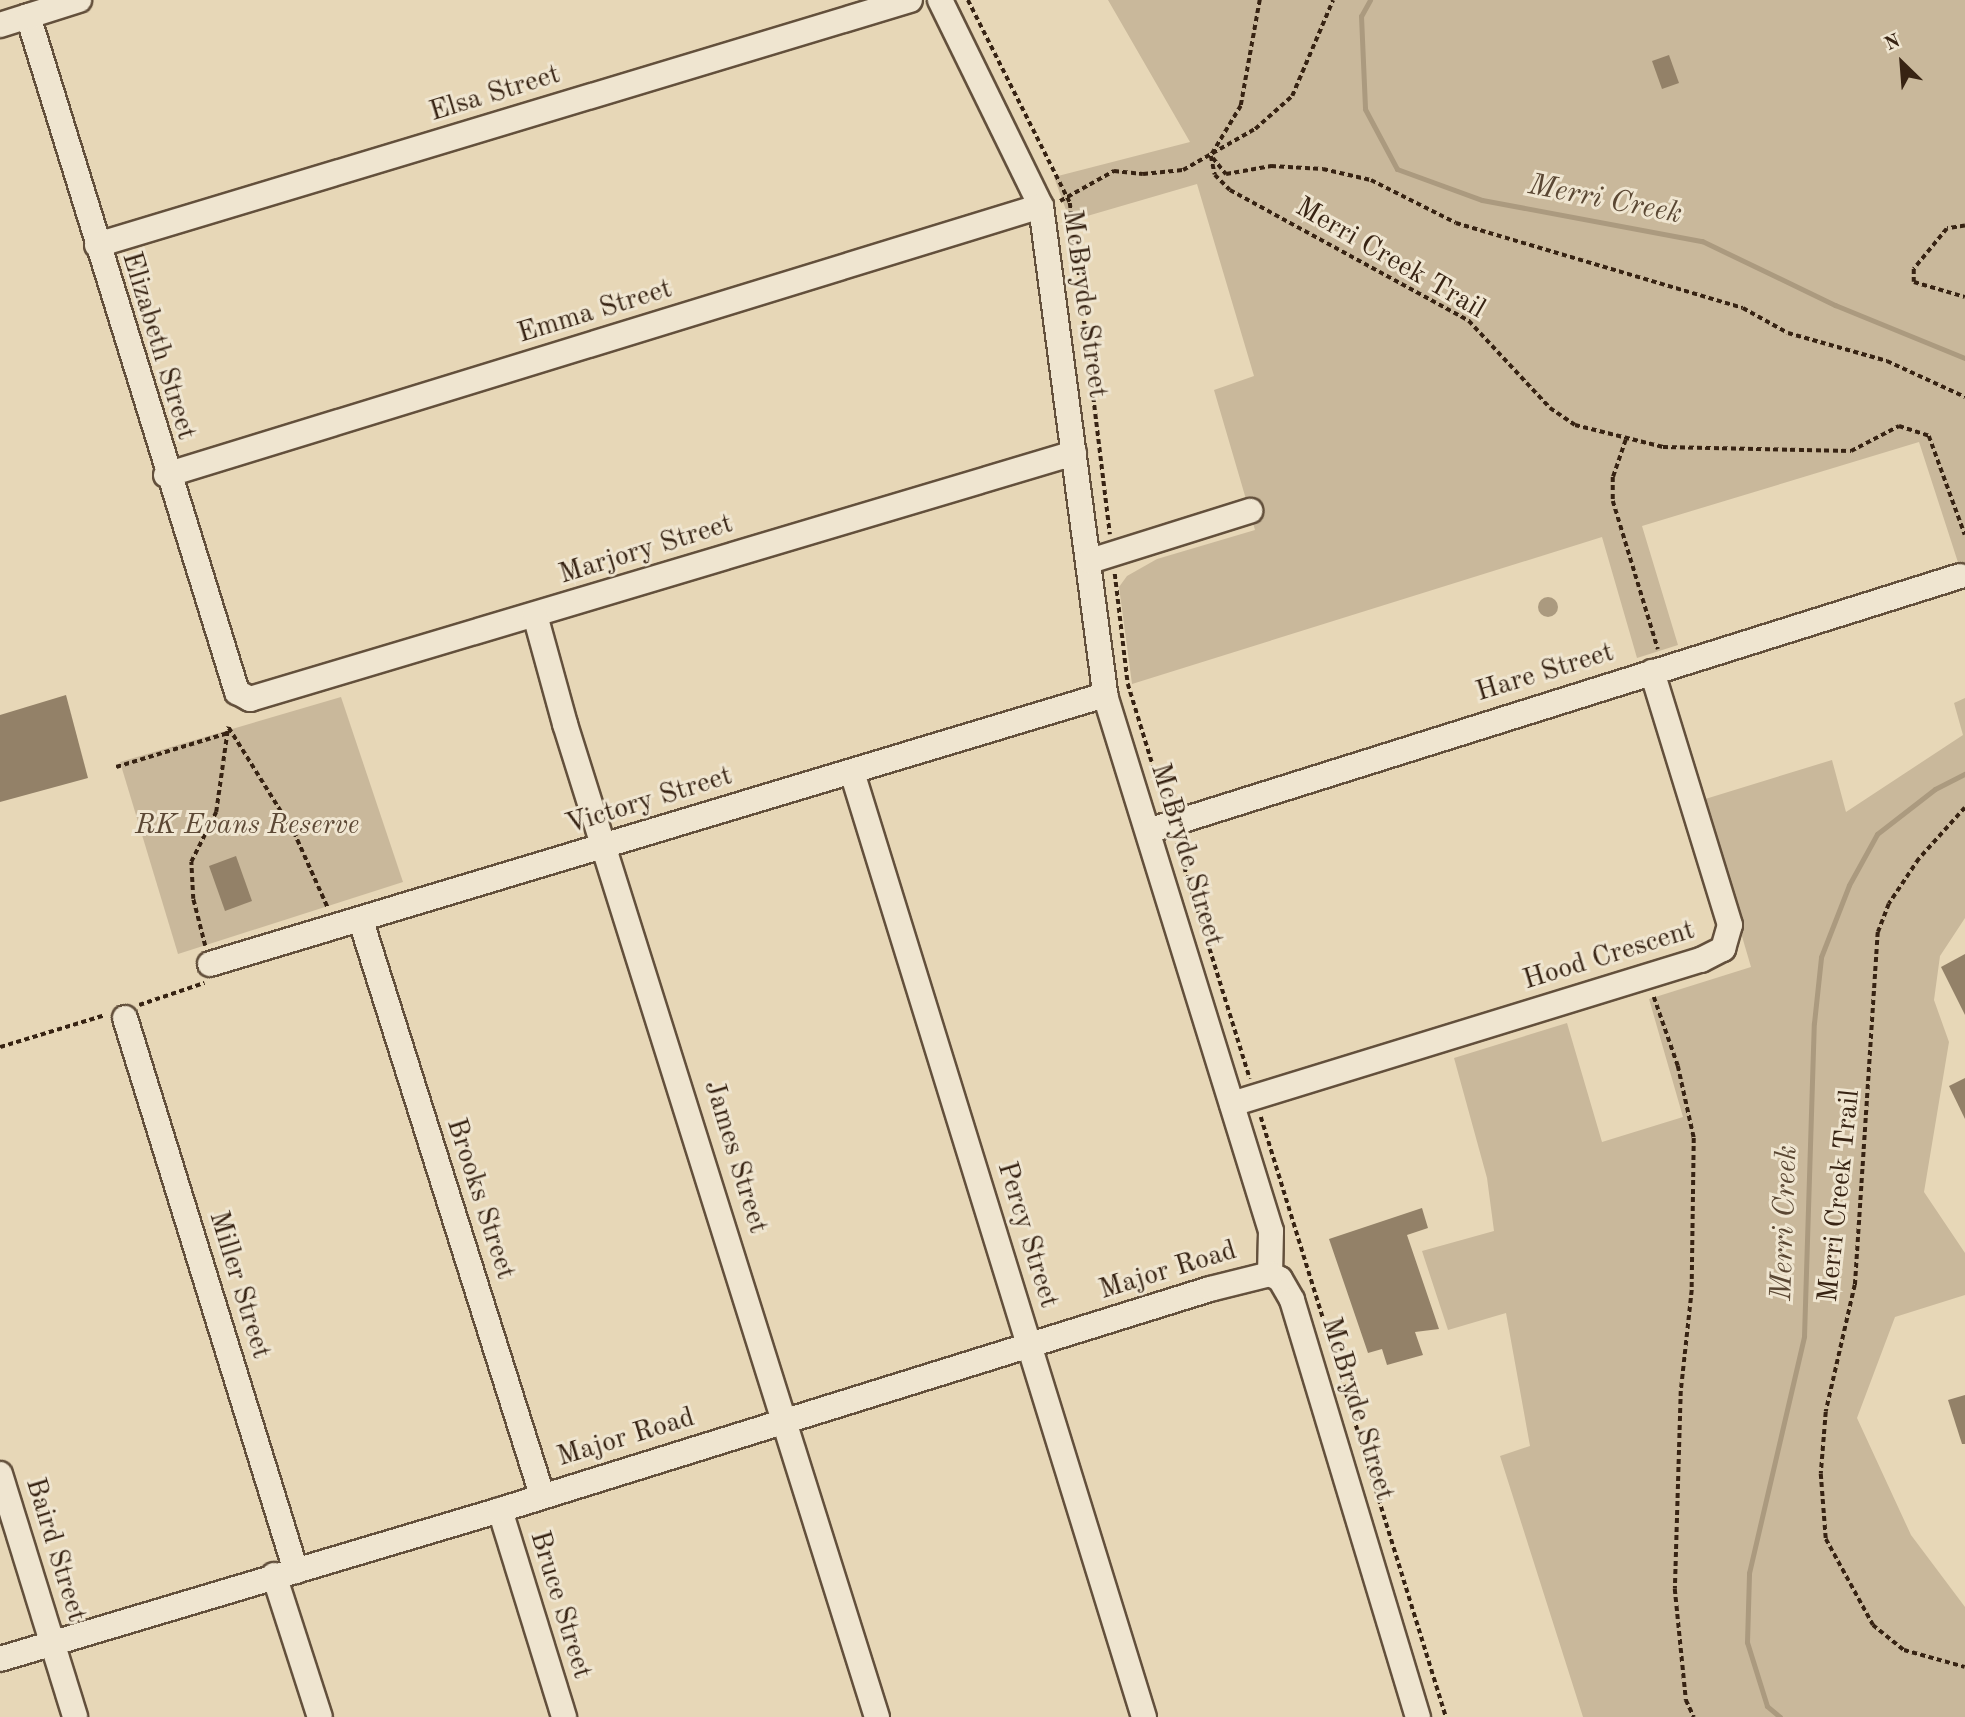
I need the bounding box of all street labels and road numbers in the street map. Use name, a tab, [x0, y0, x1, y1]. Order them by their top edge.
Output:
street label: Elsa Street	[426, 58, 564, 130]
street label: Merri Creek Trail	[1289, 191, 1491, 327]
street label: McBryde Street	[1054, 208, 1114, 400]
street label: Elizabeth Street	[113, 248, 203, 444]
street label: Emma Street	[514, 273, 676, 351]
street label: Marjory Street	[555, 508, 737, 592]
street label: Hare Street	[1472, 636, 1618, 710]
street label: McBryde Street	[1142, 759, 1230, 951]
street label: Victory Street	[562, 760, 736, 842]
street label: Hood Crescent	[1519, 914, 1699, 998]
street label: James Street	[696, 1076, 774, 1238]
street label: Merri Creek Trail	[1812, 1088, 1868, 1304]
street label: Brooks Street	[438, 1114, 522, 1284]
street label: Percy Street	[989, 1158, 1065, 1312]
street label: Miller Street	[201, 1207, 277, 1363]
street label: Major Road	[1095, 1234, 1241, 1308]
street label: McBryde Street	[1313, 1313, 1401, 1505]
street label: Major Road	[553, 1401, 699, 1475]
street label: Baird Street	[17, 1474, 93, 1626]
street label: Bruce Street	[522, 1527, 598, 1683]

